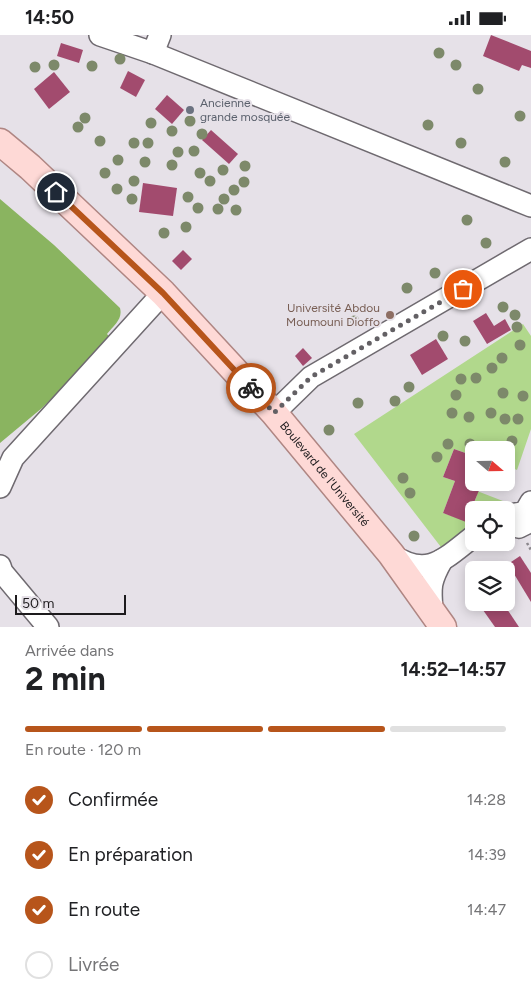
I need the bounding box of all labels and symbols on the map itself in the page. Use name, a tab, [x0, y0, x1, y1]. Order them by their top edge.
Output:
place label: Ancienne grande mosquée	[200, 96, 290, 124]
marker: Ancienne grande mosquée	[184, 104, 196, 116]
pin	[35, 171, 77, 213]
pin	[442, 268, 484, 310]
place label: Université Abdou Moumouni Dioffo	[286, 301, 380, 329]
marker: Université Abdou Moumouni Dioffo	[384, 309, 396, 321]
courier	[226, 363, 276, 413]
street label: Boulevard de l'Université	[277, 419, 372, 530]
north arrow	[465, 441, 515, 491]
scale bar	[15, 592, 126, 615]

